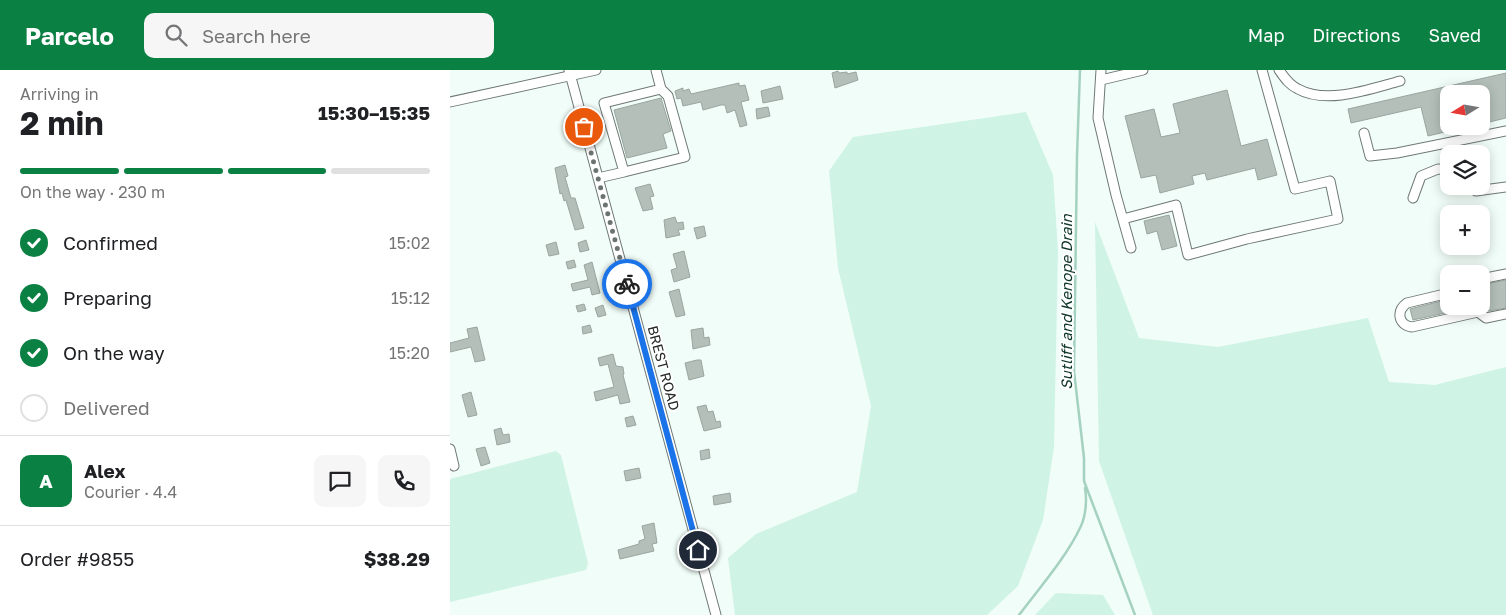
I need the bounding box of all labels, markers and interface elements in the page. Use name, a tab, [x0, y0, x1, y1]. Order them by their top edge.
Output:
search box	[144, 13, 494, 58]
text: Parcelo	[25, 21, 114, 50]
icon: search	[162, 21, 190, 49]
text: Search here	[202, 24, 311, 47]
text: Map	[1248, 24, 1284, 46]
text: Directions	[1312, 24, 1400, 46]
text: Saved	[1428, 24, 1481, 46]
text: Arriving in	[20, 84, 99, 104]
north arrow	[1440, 85, 1490, 135]
map controls	[1440, 85, 1490, 315]
text: 15:30–15:35	[318, 101, 430, 124]
text: 2 min	[20, 104, 104, 142]
pin	[563, 106, 605, 148]
icon: bag	[570, 113, 598, 141]
button: layers	[1440, 145, 1490, 195]
text: On the way · 230 m	[20, 182, 165, 202]
button: +	[1440, 205, 1490, 255]
water label: Sutliff and Kenope Drain	[1057, 213, 1075, 390]
icon: check	[20, 229, 48, 257]
text: Confirmed	[63, 231, 158, 254]
text: 15:02	[389, 233, 430, 253]
courier	[602, 259, 652, 309]
button: −	[1440, 265, 1490, 315]
icon: bike	[613, 270, 641, 298]
icon: check	[20, 284, 48, 312]
text: Preparing	[63, 286, 152, 309]
text: 15:12	[391, 288, 430, 308]
street label: BREST ROAD	[645, 324, 683, 412]
icon: check	[20, 339, 48, 367]
text: On the way	[63, 341, 165, 364]
text: 15:20	[389, 343, 430, 363]
text: Delivered	[63, 396, 150, 419]
button: chat	[314, 455, 366, 507]
button: phone	[378, 455, 430, 507]
text: Alex	[84, 459, 125, 482]
text: A	[39, 469, 53, 492]
text: Courier · 4.4	[84, 482, 177, 502]
pin	[677, 529, 719, 571]
icon: home	[684, 536, 712, 564]
text: Order #9855	[20, 547, 134, 570]
text: $38.29	[364, 547, 430, 570]

